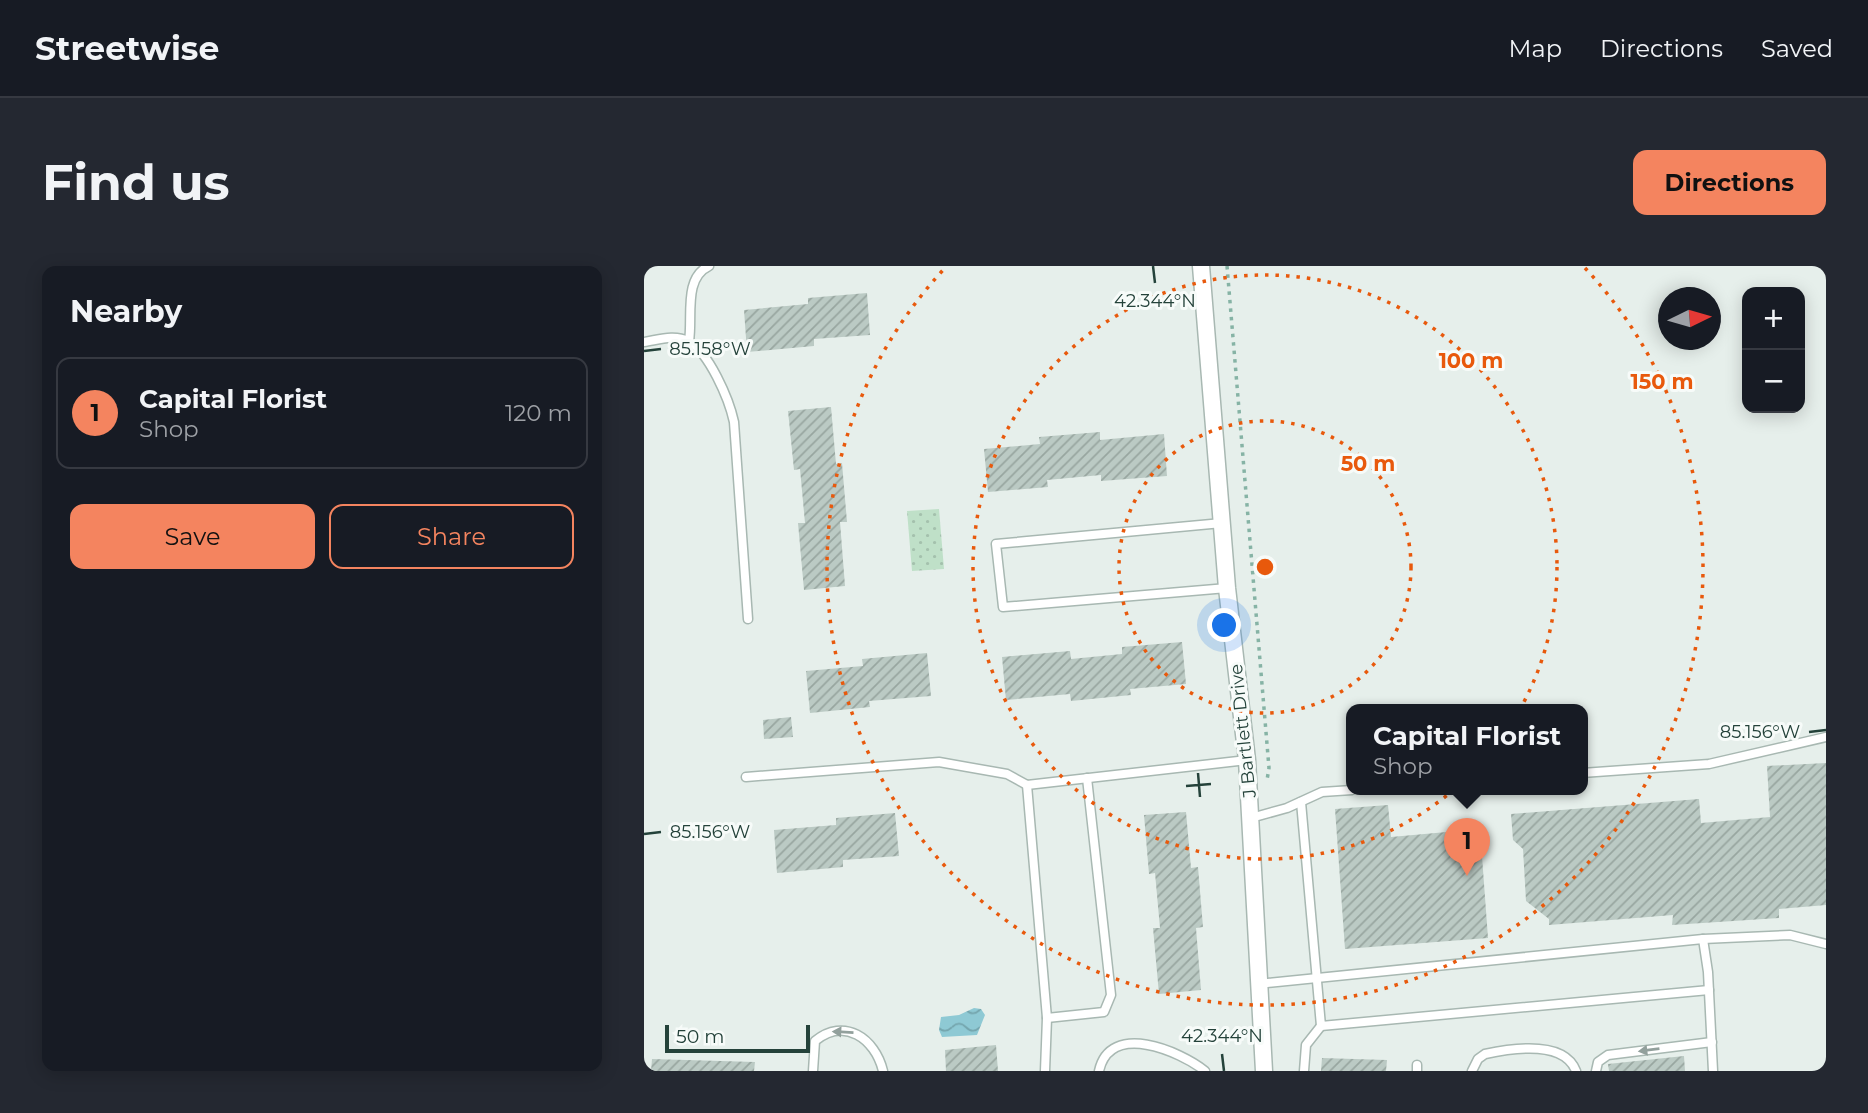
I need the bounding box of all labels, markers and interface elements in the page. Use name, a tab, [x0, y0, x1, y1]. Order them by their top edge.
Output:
text: Streetwise	[35, 28, 219, 68]
text: Map	[1509, 34, 1562, 63]
text: Directions	[1600, 34, 1723, 63]
text: Saved	[1761, 34, 1833, 63]
button: Directions	[1633, 150, 1826, 215]
text: Find us	[42, 153, 230, 212]
north arrow	[1658, 287, 1721, 350]
map controls	[1742, 287, 1805, 413]
button: +	[1742, 287, 1805, 350]
text: 42.344°N	[1114, 290, 1196, 312]
text: Nearby	[70, 293, 182, 330]
text: 85.158°W	[669, 338, 751, 360]
text: 100 m	[1439, 348, 1503, 373]
button: −	[1742, 350, 1805, 413]
text: 150 m	[1631, 369, 1693, 394]
text: Capital Florist	[139, 383, 327, 415]
text: 1	[90, 399, 100, 427]
text: 120 m	[505, 399, 572, 427]
text: Shop	[139, 415, 199, 443]
text: 50 m	[1341, 451, 1395, 476]
button: Save	[70, 504, 315, 569]
button: Share	[329, 504, 574, 569]
centre of rings	[1253, 555, 1277, 579]
your location	[1207, 608, 1241, 642]
street label: J Bartlett Drive	[1225, 663, 1261, 800]
popup	[1346, 704, 1588, 795]
text: Capital Florist	[1373, 720, 1561, 752]
text: 85.156°W	[1720, 721, 1800, 743]
text: Shop	[1373, 752, 1433, 780]
pin: 1	[1444, 818, 1490, 876]
text: 85.156°W	[670, 821, 750, 843]
scale bar	[665, 1022, 810, 1054]
text: 50 m	[676, 1025, 724, 1048]
text: 42.344°N	[1181, 1025, 1263, 1047]
one-way arrow	[832, 1027, 854, 1038]
one-way arrow	[1638, 1044, 1660, 1055]

